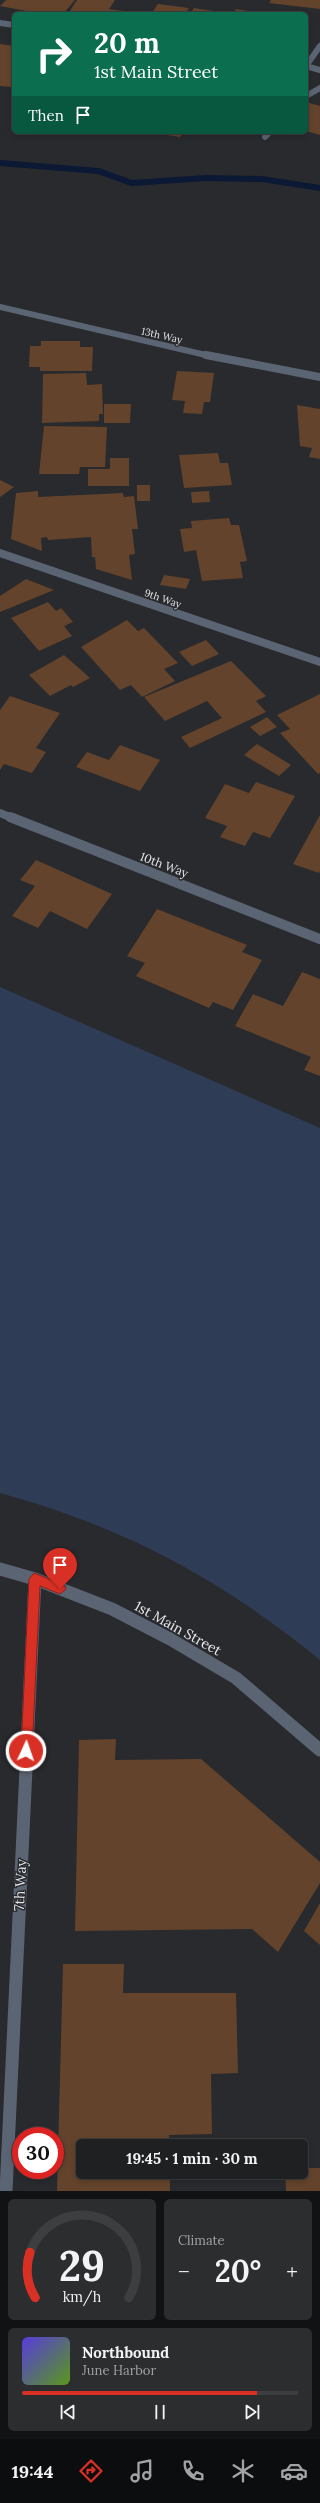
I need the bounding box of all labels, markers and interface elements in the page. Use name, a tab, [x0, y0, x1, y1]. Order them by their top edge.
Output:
text: 20 m	[94, 25, 160, 61]
icon: right	[28, 28, 80, 80]
text: 1st Main Street	[94, 60, 218, 83]
icon: arrive	[72, 104, 94, 126]
text: Then	[28, 106, 64, 125]
street label: 13th Way	[140, 324, 184, 347]
street label: 9th Way	[143, 586, 184, 611]
street label: 10th Way	[138, 848, 191, 881]
pin	[43, 1548, 77, 1589]
icon: arrive	[49, 1554, 71, 1576]
street label: 1st Main Street	[131, 1597, 225, 1660]
position arrow	[5, 1730, 47, 1772]
street label: 7th Way	[10, 1858, 30, 1911]
speed limit sign: 30	[12, 2127, 64, 2179]
text: 19:45 · 1 min · 30 m	[126, 2149, 258, 2168]
text: Climate	[178, 2232, 225, 2249]
text: 29	[59, 2238, 105, 2291]
text: 20°	[215, 2252, 261, 2290]
text: −	[178, 2257, 190, 2285]
text: +	[286, 2257, 298, 2285]
text: km/h	[63, 2287, 102, 2306]
text: Northbound	[82, 2343, 169, 2362]
text: June Harbor	[82, 2362, 156, 2379]
icon: previous	[57, 2401, 79, 2423]
icon: pause	[149, 2401, 171, 2423]
icon: next	[241, 2401, 263, 2423]
icon: directions	[77, 2457, 105, 2485]
icon: music	[128, 2457, 156, 2485]
icon: phone	[179, 2457, 207, 2485]
icon: climate	[229, 2457, 257, 2485]
icon: car	[280, 2457, 308, 2485]
text: 19:44	[11, 2460, 54, 2483]

